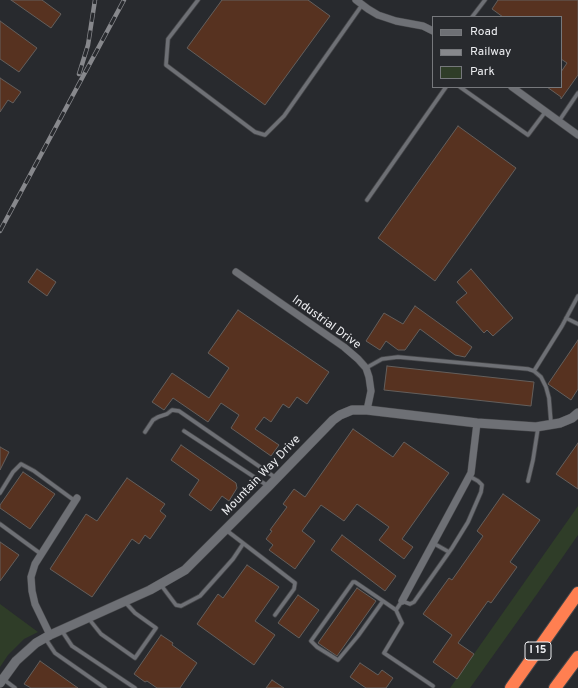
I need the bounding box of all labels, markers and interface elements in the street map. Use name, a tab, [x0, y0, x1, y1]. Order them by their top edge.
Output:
legend	[432, 16, 562, 88]
text: Road	[470, 24, 498, 40]
text: Railway	[470, 44, 511, 60]
text: Park	[470, 64, 495, 80]
street label: Industrial Drive	[289, 293, 363, 353]
street label: Mountain Way Drive	[220, 433, 304, 519]
road number: I 15	[525, 642, 551, 660]

